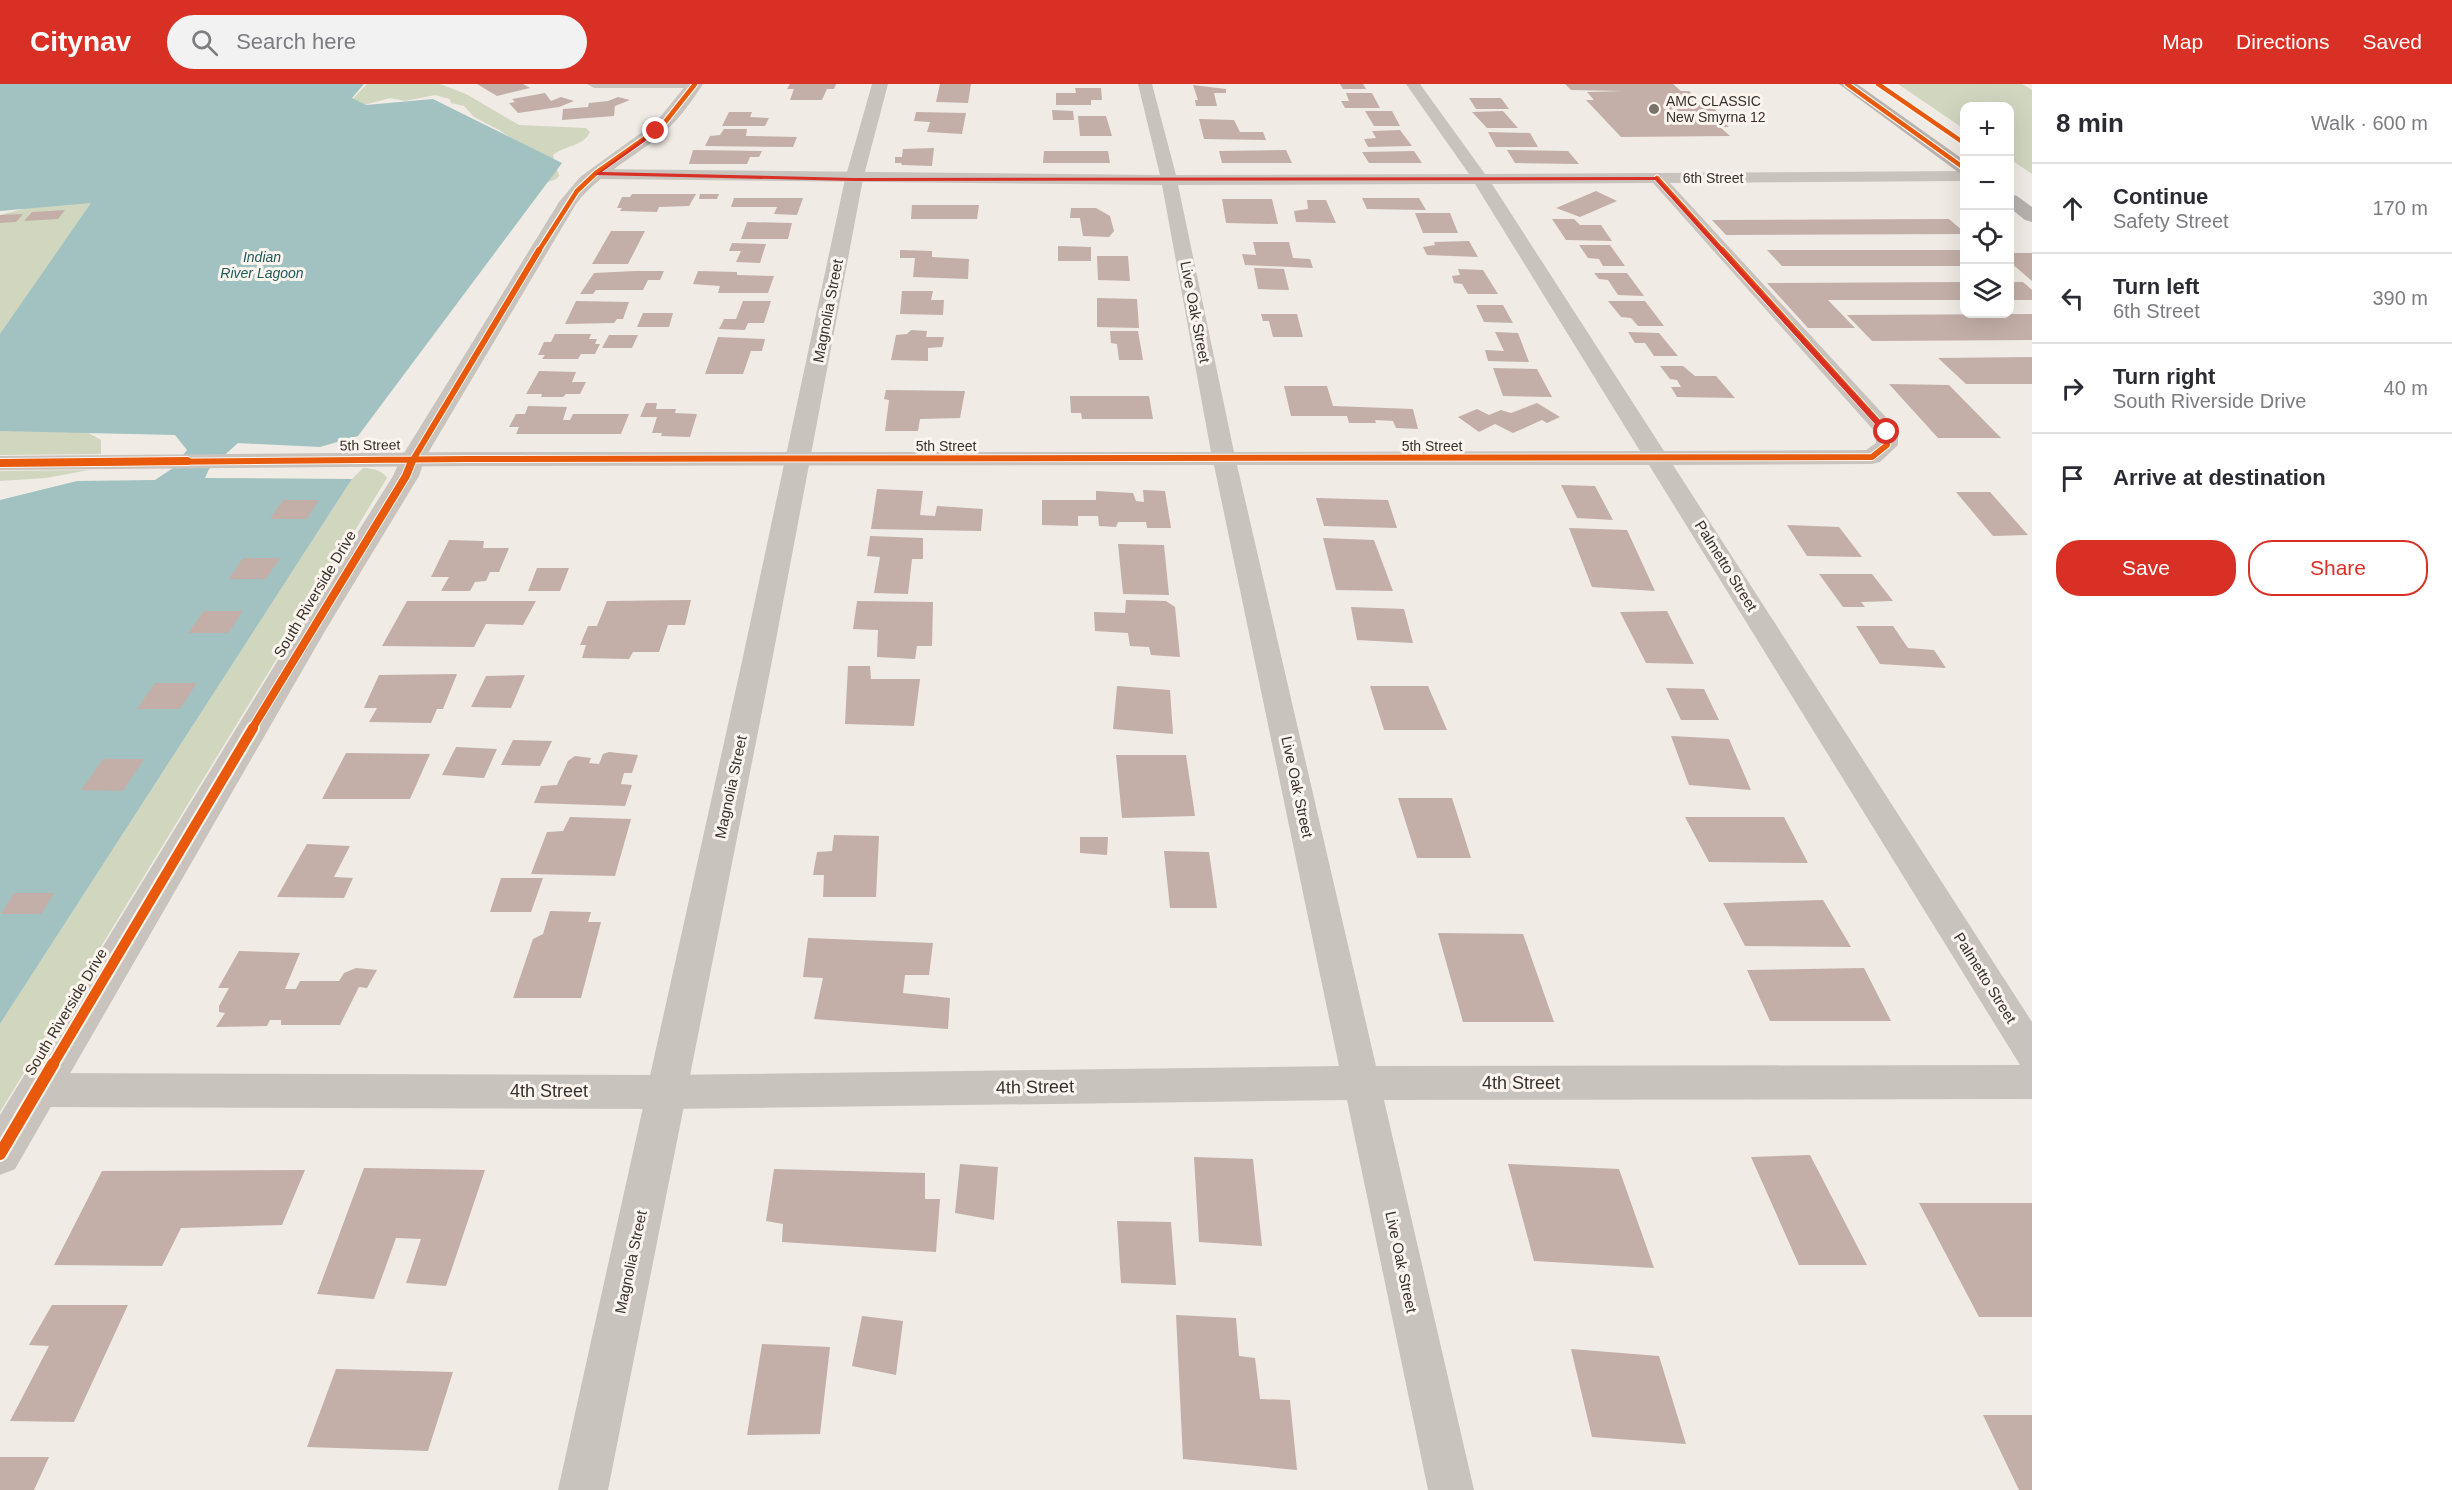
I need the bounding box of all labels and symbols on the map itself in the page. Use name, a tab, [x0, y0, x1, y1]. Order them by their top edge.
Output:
place label: AMC CLASSIC New Smyrna 12	[1666, 93, 1766, 125]
marker: AMC CLASSIC New Smyrna 12	[1647, 102, 1661, 116]
route end	[642, 117, 668, 143]
street label: 6th Street	[1683, 170, 1743, 186]
water label: Indian River Lagoon	[220, 249, 304, 281]
street label: Magnolia Street	[809, 257, 846, 364]
street label: Live Oak Street	[1177, 260, 1214, 365]
route start	[1873, 418, 1899, 444]
street label: 5th Street	[340, 436, 401, 454]
street label: 5th Street	[916, 438, 976, 454]
street label: 5th Street	[1402, 438, 1462, 454]
street label: Palmetto Street	[1692, 517, 1761, 615]
street label: South Riverside Drive	[270, 527, 359, 660]
street label: Magnolia Street	[711, 733, 750, 840]
street label: Live Oak Street	[1278, 735, 1317, 840]
street label: Palmetto Street	[1951, 929, 2020, 1027]
street label: South Riverside Drive	[21, 945, 110, 1078]
street label: 4th Street	[1482, 1073, 1560, 1093]
street label: 4th Street	[996, 1076, 1074, 1098]
street label: 4th Street	[510, 1081, 588, 1101]
street label: Magnolia Street	[611, 1208, 650, 1315]
street label: Live Oak Street	[1382, 1210, 1421, 1315]

